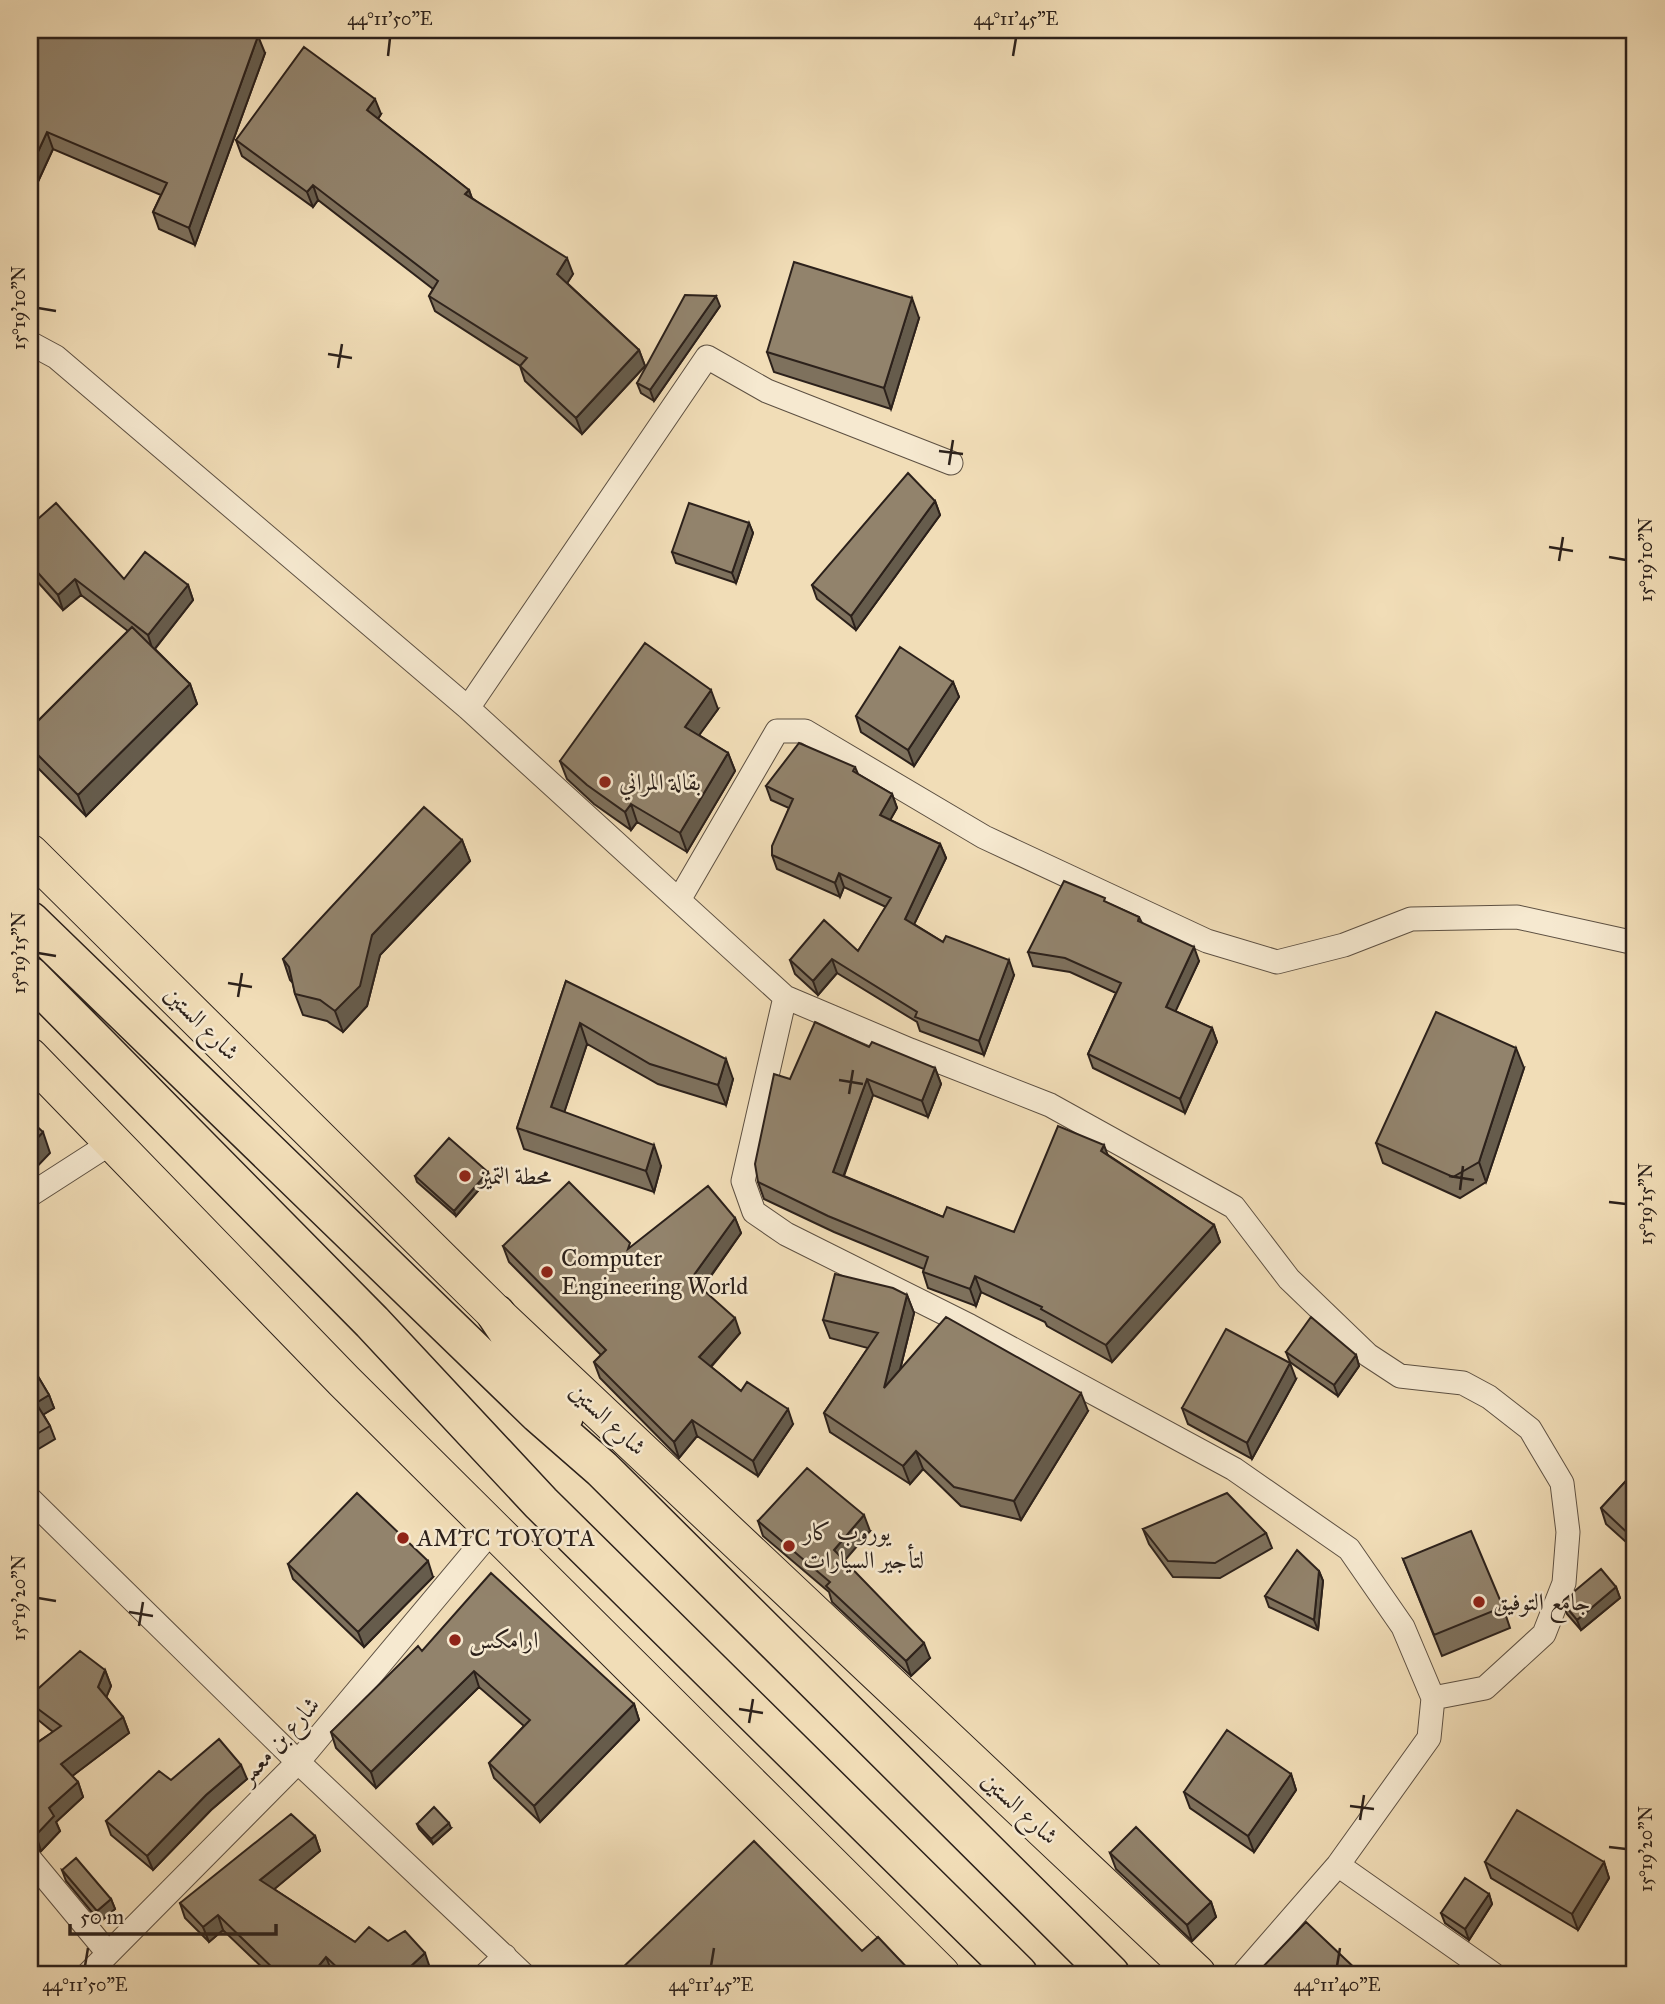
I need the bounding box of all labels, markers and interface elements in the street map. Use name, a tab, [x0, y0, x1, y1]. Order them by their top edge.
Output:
text: 44°11'50"E	[347, 8, 433, 30]
text: 44°11'45"E	[974, 8, 1059, 30]
text: 15°19'10"N	[8, 266, 30, 350]
text: 15°19'10"N	[1635, 518, 1657, 602]
place label: بقالة المراني	[619, 767, 701, 801]
marker: بقالة المراني	[597, 774, 613, 790]
text: 15°19'15"N	[8, 912, 30, 994]
street label: شارع الستين	[155, 979, 246, 1070]
place label: محطة التميز	[476, 1161, 552, 1191]
text: 15°19'15"N	[1635, 1163, 1657, 1245]
marker: محطة التميز	[457, 1168, 473, 1184]
place label: Computer Engineering World	[561, 1243, 748, 1301]
marker: Computer Engineering World	[539, 1264, 555, 1280]
street label: شارع الستين	[560, 1376, 653, 1466]
place label: يوروب كار لتأجير السيارات	[801, 1517, 924, 1575]
place label: AMTC TOYOTA	[416, 1523, 595, 1553]
marker: AMTC TOYOTA	[395, 1530, 411, 1546]
marker: يوروب كار لتأجير السيارات	[781, 1538, 797, 1554]
text: 15°19'20"N	[8, 1555, 30, 1641]
place label: جامع التوفيق	[1493, 1587, 1590, 1624]
marker: جامع التوفيق	[1471, 1594, 1487, 1610]
place label: ارامكس	[469, 1625, 538, 1656]
marker: ارامكس	[447, 1632, 463, 1648]
street label: شارع بن معمر	[230, 1690, 330, 1796]
street label: شارع الستين	[972, 1765, 1065, 1855]
text: 15°19'20"N	[1635, 1806, 1657, 1892]
scale bar	[70, 1892, 276, 1936]
text: 50 m	[80, 1904, 125, 1930]
text: 44°11'50"E	[42, 1974, 128, 1996]
text: 44°11'45"E	[669, 1974, 754, 1996]
text: 44°11'40"E	[1293, 1974, 1381, 1996]

